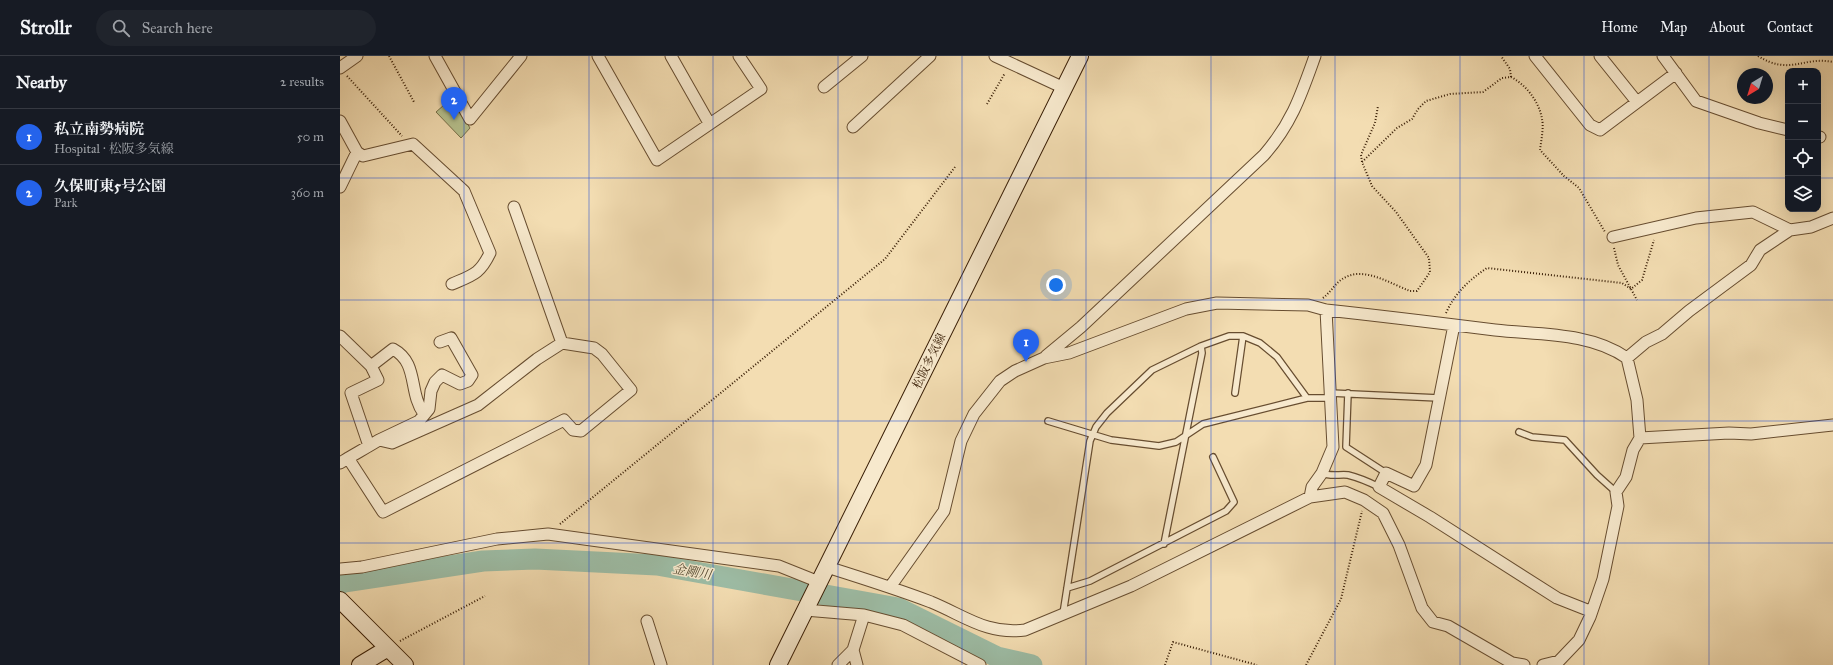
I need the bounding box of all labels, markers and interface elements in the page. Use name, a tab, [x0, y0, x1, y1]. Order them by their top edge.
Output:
search box	[96, 10, 376, 46]
text: Strollr	[20, 16, 72, 39]
icon: search	[110, 17, 132, 39]
text: Search here	[142, 19, 213, 37]
text: Home	[1601, 19, 1638, 36]
text: Map	[1660, 19, 1687, 36]
text: About	[1709, 19, 1745, 36]
text: Contact	[1767, 19, 1813, 36]
north arrow	[1737, 68, 1773, 104]
map controls	[1785, 68, 1821, 212]
button: +	[1785, 68, 1821, 104]
text: Nearby	[16, 72, 67, 93]
text: 2 results	[280, 74, 324, 90]
pin: 2	[441, 87, 467, 120]
button: −	[1785, 104, 1821, 140]
text: 私立南勢病院	[54, 120, 144, 138]
text: 1	[26, 129, 32, 145]
text: 50 m	[297, 129, 324, 145]
button: locate	[1785, 140, 1821, 176]
text: Hospital · 松阪多気線	[54, 141, 174, 157]
button: layers	[1785, 176, 1821, 212]
text: 久保町東5号公園	[54, 177, 166, 195]
text: 2	[26, 185, 32, 201]
text: 360 m	[291, 185, 324, 201]
text: Park	[54, 195, 78, 211]
your location	[1046, 275, 1066, 295]
pin: 1	[1013, 329, 1039, 362]
street label: 松阪多気線	[910, 331, 948, 391]
water label: 金剛川	[671, 561, 715, 584]

